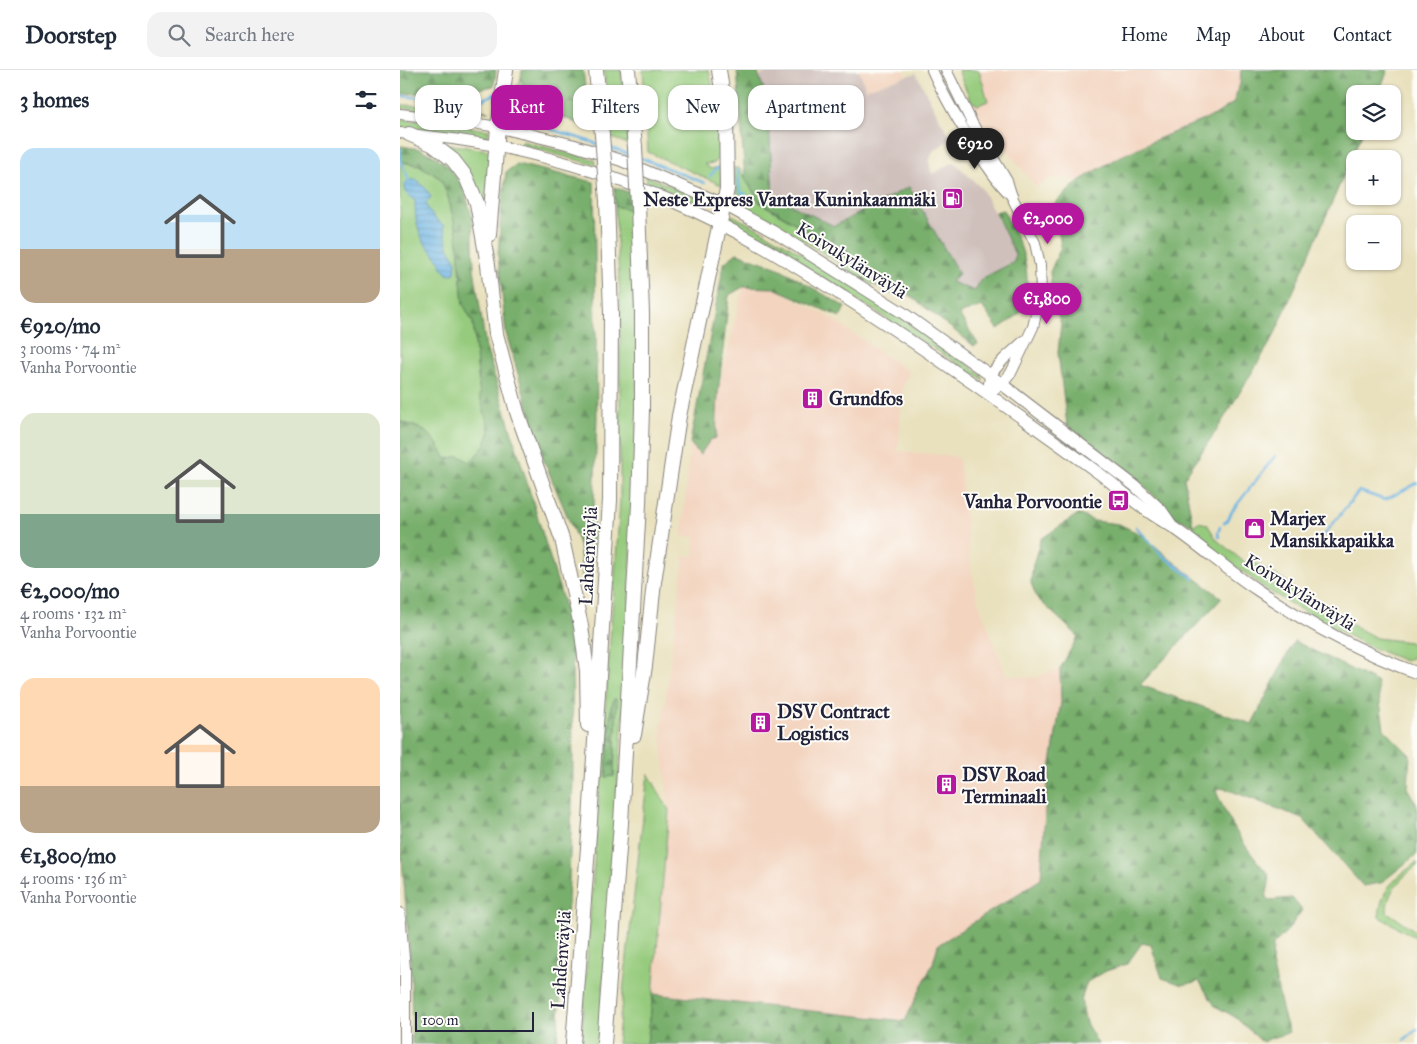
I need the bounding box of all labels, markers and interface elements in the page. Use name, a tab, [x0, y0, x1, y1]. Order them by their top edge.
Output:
search box	[147, 12, 497, 57]
text: Doorstep	[25, 20, 117, 50]
icon: search	[165, 21, 193, 49]
text: Search here	[205, 23, 295, 46]
text: Home	[1121, 24, 1168, 46]
text: Map	[1196, 24, 1231, 46]
text: About	[1259, 24, 1305, 46]
text: Contact	[1333, 24, 1392, 46]
chip: Buy	[415, 85, 481, 130]
chip: Rent	[491, 85, 563, 130]
chip: Filters	[573, 85, 658, 130]
chip: New	[668, 85, 738, 130]
chip: Apartment	[748, 85, 864, 130]
map controls	[1346, 85, 1401, 270]
button: layers	[1346, 85, 1401, 140]
icon: filters	[352, 86, 380, 114]
text: 3 homes	[20, 87, 89, 113]
pin: €920	[945, 128, 1005, 170]
text: €920	[957, 134, 993, 153]
button: +	[1346, 150, 1401, 205]
icon: home	[155, 181, 245, 271]
fuel station icon: Neste Express Vantaa Kuninkaanmäki	[940, 187, 964, 211]
place label: Neste Express Vantaa Kuninkaanmäki	[643, 188, 937, 212]
pin: €2,000	[1007, 202, 1089, 245]
text: €2,000	[1023, 209, 1073, 228]
button: −	[1346, 215, 1401, 270]
street label: Koivukylänväylä	[792, 217, 913, 304]
pin: €1,800	[1006, 282, 1088, 325]
text: €1,800	[1023, 289, 1071, 308]
text: €920/mo	[20, 313, 101, 339]
text: 3 rooms · 74 m²	[20, 339, 120, 358]
text: Vanha Porvoontie	[20, 358, 137, 377]
building icon: Grundfos	[801, 386, 825, 410]
place label: Grundfos	[829, 387, 903, 410]
icon: home	[155, 446, 245, 536]
bus stop icon: Vanha Porvoontie	[1106, 489, 1130, 513]
place label: Vanha Porvoontie	[962, 490, 1102, 513]
street label: Lahdenväylä	[574, 505, 602, 606]
place label: Marjex Mansikkapaikka	[1270, 507, 1395, 553]
shop icon: Marjex Mansikkapaikka	[1242, 517, 1266, 541]
street label: Koivukylänväylä	[1240, 549, 1361, 636]
text: €2,000/mo	[20, 578, 120, 604]
text: 4 rooms · 132 m²	[20, 604, 126, 623]
text: Vanha Porvoontie	[20, 623, 137, 642]
place label: DSV Contract Logistics	[777, 700, 890, 746]
building icon: DSV Contract Logistics	[749, 710, 773, 734]
icon: home	[155, 711, 245, 801]
place label: DSV Road Terminaali	[961, 763, 1047, 808]
building icon: DSV Road Terminaali	[934, 773, 958, 797]
text: €1,800/mo	[20, 843, 116, 869]
text: 4 rooms · 136 m²	[20, 869, 127, 888]
text: Vanha Porvoontie	[20, 888, 137, 907]
street label: Lahdenväylä	[546, 909, 576, 1010]
scale bar	[415, 1009, 534, 1032]
text: 100 m	[422, 1012, 459, 1029]

